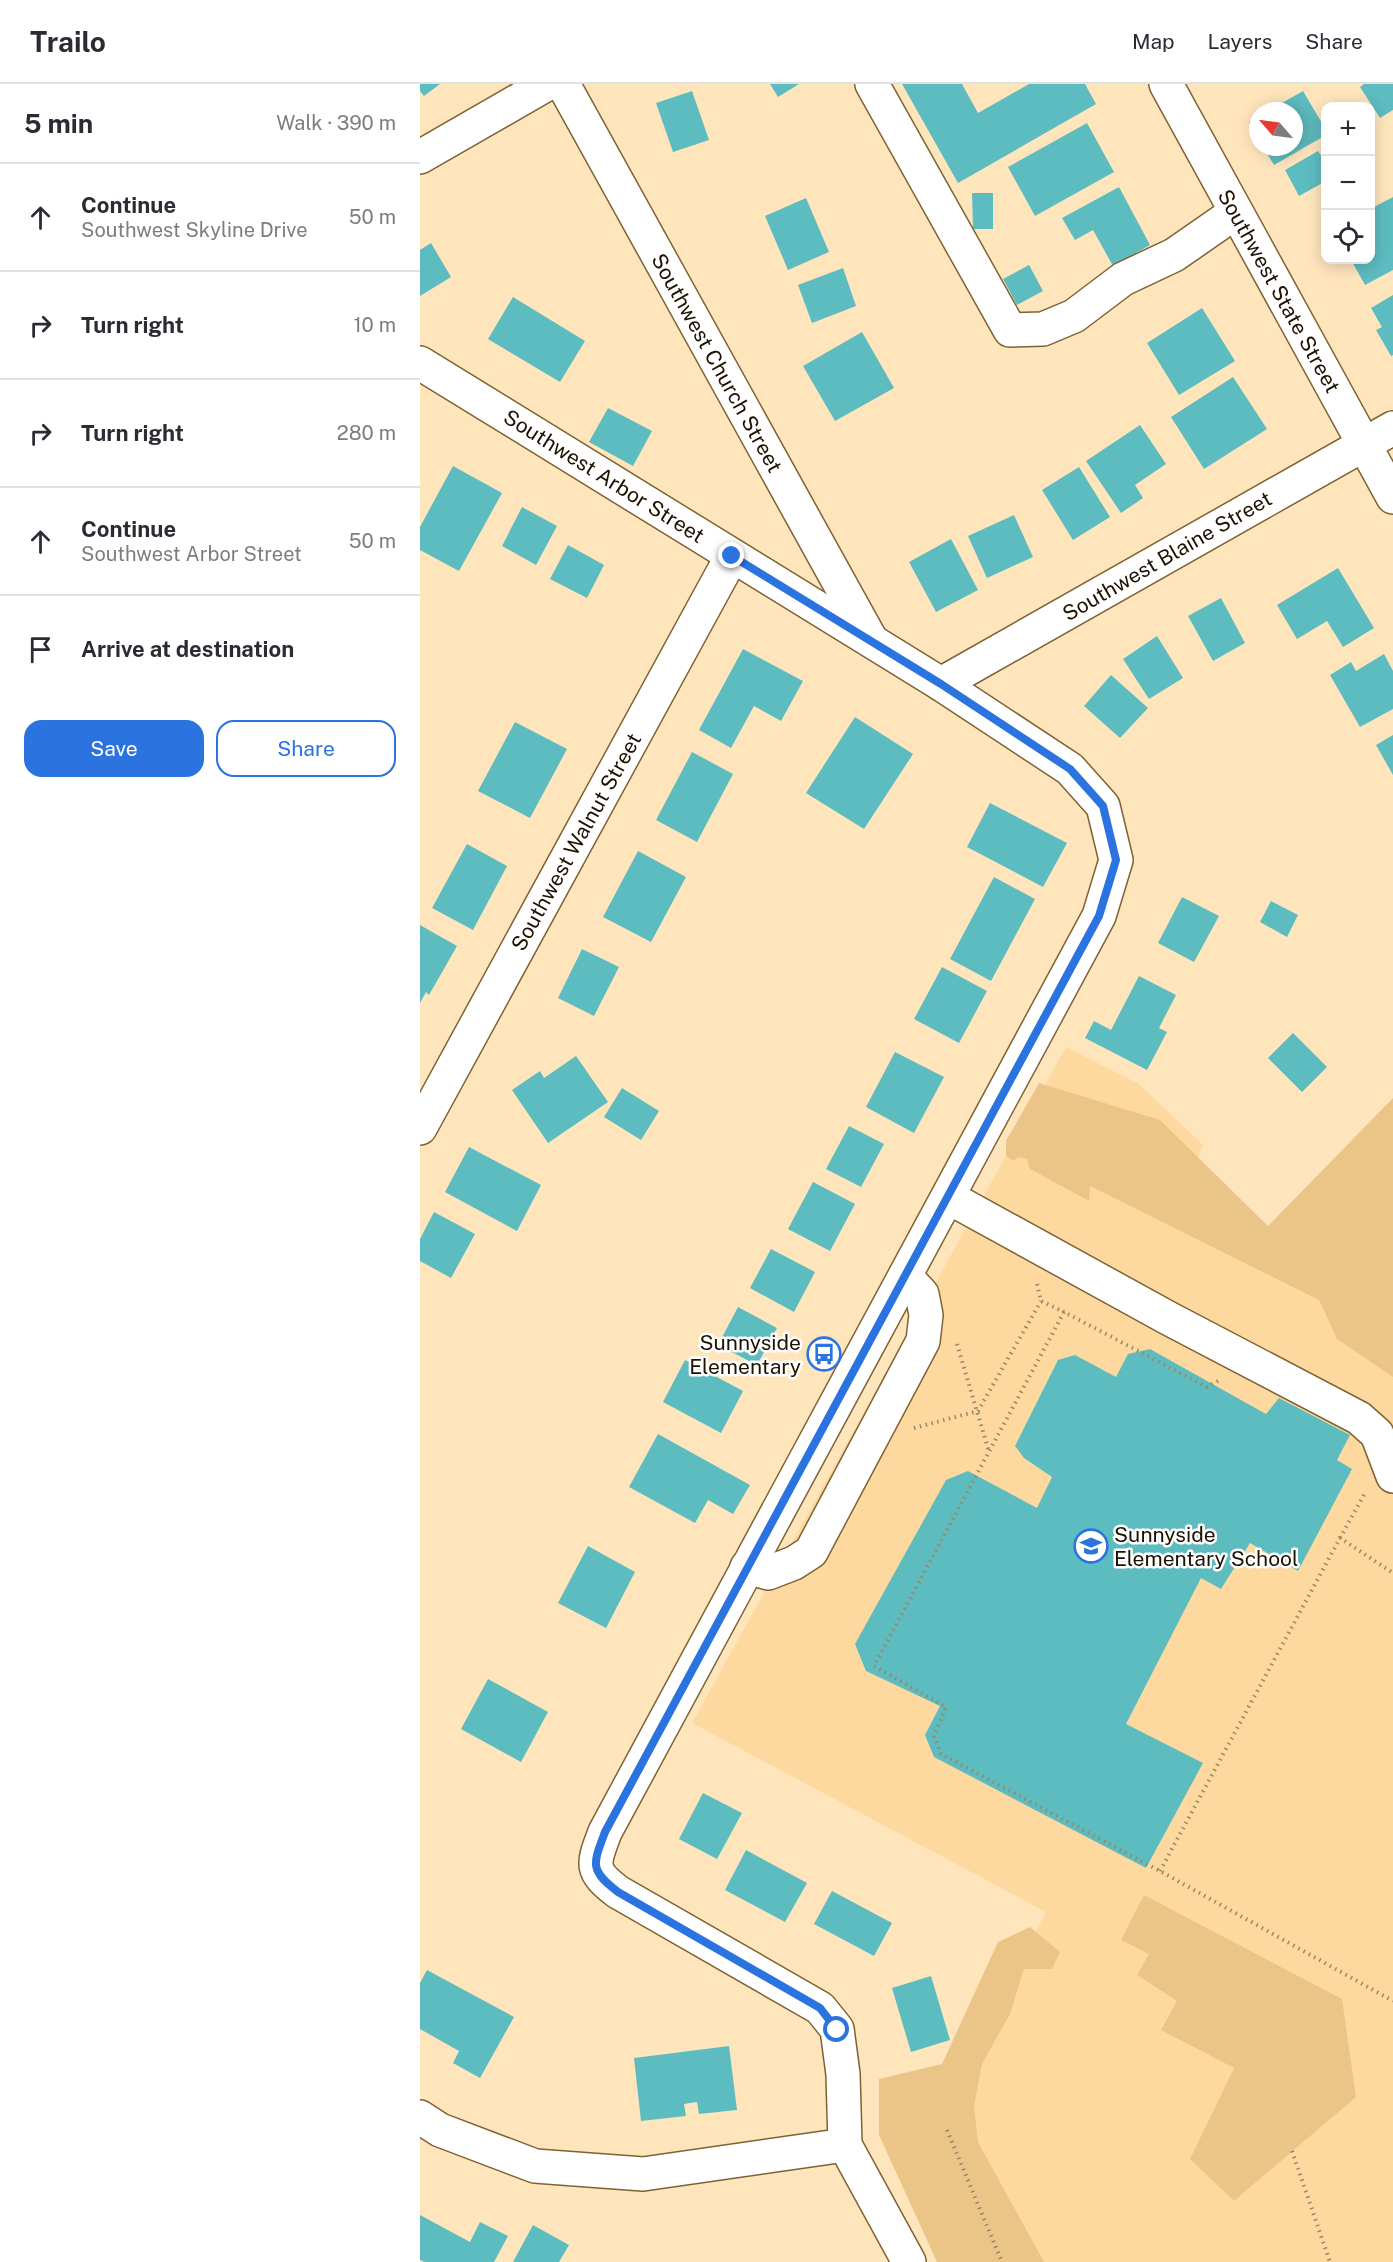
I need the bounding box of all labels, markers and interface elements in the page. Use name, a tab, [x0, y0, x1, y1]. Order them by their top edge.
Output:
text: Trailo	[30, 25, 106, 58]
text: Map	[1132, 29, 1175, 54]
text: Layers	[1208, 29, 1272, 54]
text: Share	[1305, 29, 1363, 54]
north arrow	[1249, 102, 1303, 156]
map controls	[1321, 102, 1375, 264]
button: +	[1321, 102, 1375, 156]
text: 5 min	[24, 108, 93, 139]
text: Walk · 390 m	[276, 111, 396, 135]
button: −	[1321, 156, 1375, 210]
street label: Southwest State Street	[1213, 185, 1345, 397]
text: Continue	[81, 192, 176, 218]
icon: ahead	[24, 201, 57, 234]
text: 50 m	[349, 205, 396, 229]
button: locate	[1321, 210, 1375, 264]
text: Southwest Skyline Drive	[81, 218, 308, 242]
street label: Southwest Church Street	[646, 249, 788, 477]
icon: right	[24, 309, 57, 342]
text: Turn right	[81, 312, 184, 338]
text: 10 m	[353, 313, 396, 337]
street label: Southwest Arbor Street	[499, 404, 709, 548]
icon: right	[24, 417, 57, 450]
text: Turn right	[81, 420, 184, 446]
text: 280 m	[337, 421, 396, 445]
street label: Southwest Blaine Street	[1058, 486, 1276, 626]
text: Continue	[81, 516, 176, 542]
icon: ahead	[24, 525, 57, 558]
text: 50 m	[349, 529, 396, 553]
text: Southwest Arbor Street	[81, 542, 302, 566]
route end	[718, 542, 744, 568]
icon: arrive	[24, 633, 57, 666]
text: Arrive at destination	[81, 636, 294, 662]
button: Save	[24, 720, 204, 777]
button: Share	[216, 720, 396, 777]
street label: Southwest Walnut Street	[506, 729, 646, 955]
place label: Sunnyside Elementary	[689, 1330, 801, 1379]
bus stop icon: Sunnyside Elementary	[806, 1336, 842, 1372]
place label: Sunnyside Elementary School	[1114, 1522, 1298, 1571]
school or university icon: Sunnyside Elementary School	[1073, 1528, 1109, 1564]
route start	[823, 2016, 849, 2042]

